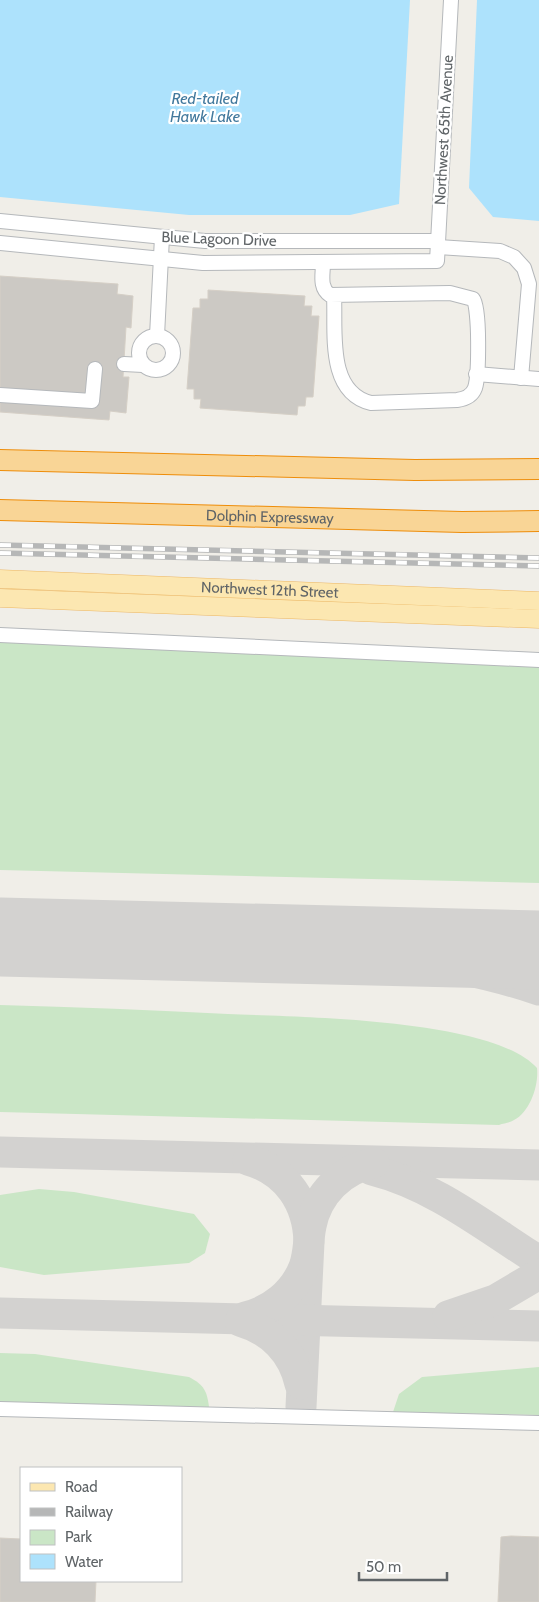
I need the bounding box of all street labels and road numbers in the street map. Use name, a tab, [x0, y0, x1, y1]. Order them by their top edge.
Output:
street label: Northwest 65th Avenue	[431, 54, 457, 206]
street label: Blue Lagoon Drive	[161, 228, 277, 250]
street label: Dolphin Expressway	[206, 506, 334, 528]
street label: Northwest 12th Street	[201, 578, 339, 602]

